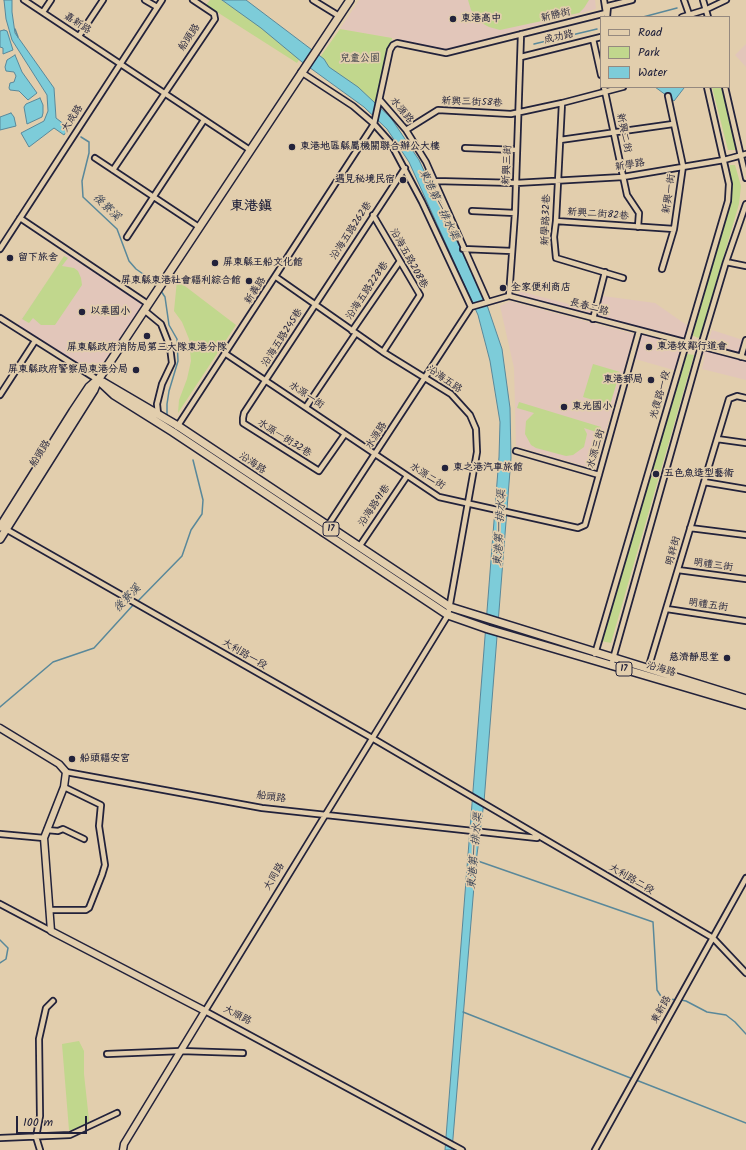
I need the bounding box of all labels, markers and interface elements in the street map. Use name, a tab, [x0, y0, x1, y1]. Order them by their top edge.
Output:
street label: 新勝街	[540, 7, 572, 25]
street label: 嘉新路	[61, 11, 93, 37]
place label: 東港高中	[461, 13, 501, 25]
marker: 東港高中	[448, 14, 458, 24]
legend	[600, 16, 730, 88]
street label: 船頭路	[177, 22, 203, 54]
text: Road	[638, 23, 662, 42]
street label: 成功路	[543, 29, 575, 47]
text: Park	[638, 43, 660, 62]
park label: 兒童公園	[340, 53, 380, 65]
text: Water	[638, 63, 667, 82]
street label: 水源路	[387, 96, 415, 126]
street label: 新興三街58巷	[441, 96, 503, 110]
street label: 大成路	[60, 103, 86, 135]
street label: 新興二街	[613, 112, 633, 154]
place label: 東港地區縣屬機關聯合辦公大樓	[300, 141, 440, 153]
marker: 東港地區縣屬機關聯合辦公大樓	[287, 142, 297, 152]
street label: 新興三街	[501, 145, 515, 185]
street label: 新學路	[614, 158, 646, 174]
water label: 東港第一排水渠	[415, 168, 461, 242]
street label: 新興一街	[661, 173, 679, 215]
place label: 遇見秘境民宿	[335, 174, 395, 186]
marker: 遇見秘境民宿	[398, 175, 408, 185]
water label: 後寮溪	[90, 192, 122, 224]
street label: 新學路32巷	[540, 194, 554, 246]
district label: 東港鎮	[230, 200, 272, 216]
street label: 沿海五路262巷	[329, 200, 375, 262]
street label: 新興二街82巷	[567, 207, 629, 223]
street label: 沿海五路208巷	[387, 227, 429, 291]
place label: 留下旅舍	[18, 252, 58, 264]
marker: 留下旅舍	[5, 253, 15, 263]
place label: 屏東縣王船文化館	[223, 257, 303, 269]
marker: 屏東縣王船文化館	[210, 258, 220, 268]
street label: 沿海五路228巷	[344, 260, 392, 322]
place label: 屏東縣東港社會福利綜合館	[121, 275, 241, 287]
street label: 新義路	[243, 275, 269, 307]
marker: 屏東縣東港社會福利綜合館	[244, 276, 254, 286]
place label: 全家便利商店	[511, 282, 571, 294]
marker: 全家便利商店	[498, 283, 508, 293]
street label: 長春二路	[568, 297, 610, 319]
place label: 以栗國小	[90, 306, 130, 318]
marker: 以栗國小	[77, 307, 87, 317]
street label: 沿海五路245巷	[260, 307, 306, 369]
marker: 屏東縣政府消防局第三大隊東港分隊	[142, 331, 152, 341]
place label: 東港牧鄰行道會	[657, 341, 727, 353]
place label: 屏東縣政府消防局第三大隊東港分隊	[67, 342, 227, 354]
marker: 東港牧鄰行道會	[644, 342, 654, 352]
place label: 屏東縣政府警察局東港分局	[8, 364, 128, 376]
street label: 沿海五路	[424, 364, 464, 396]
marker: 屏東縣政府警察局東港分局	[131, 365, 141, 375]
street label: 光復路一段	[648, 369, 674, 421]
place label: 東港郵局	[603, 374, 643, 386]
marker: 東港郵局	[646, 375, 656, 385]
street label: 水源一街	[286, 380, 326, 412]
place label: 東光國小	[572, 401, 612, 413]
marker: 東光國小	[559, 402, 569, 412]
street label: 水源一街32巷	[255, 418, 313, 460]
street label: 水源路	[364, 420, 390, 452]
street label: 水源三街	[586, 428, 608, 470]
street label: 船頭路	[28, 438, 54, 470]
street label: 沿海路	[236, 451, 268, 477]
street label: 水源二街	[407, 461, 447, 493]
place label: 東之港汽車旅館	[453, 462, 523, 474]
marker: 東之港汽車旅館	[440, 463, 450, 473]
place label: 五色魚造型藝術	[664, 468, 734, 480]
marker: 五色魚造型藝術	[651, 469, 661, 479]
street label: 沿海路91巷	[357, 483, 393, 529]
water label: 東港第一排水渠	[492, 489, 510, 567]
road number: 17	[323, 522, 339, 536]
street label: 明祥街	[664, 535, 684, 567]
street label: 明禮三街	[692, 557, 734, 575]
water label: 後寮溪	[112, 583, 144, 615]
street label: 明禮五街	[687, 597, 729, 615]
street label: 大利路一段	[219, 637, 269, 673]
place label: 慈濟靜思堂	[669, 652, 719, 664]
marker: 慈濟靜思堂	[722, 653, 732, 663]
street label: 沿海路	[645, 660, 677, 680]
road number: 17	[616, 662, 632, 676]
place label: 船頭福安宮	[80, 753, 130, 765]
marker: 船頭福安宮	[67, 754, 77, 764]
street label: 船頭路	[255, 790, 287, 806]
water label: 東港第一排水渠	[466, 812, 486, 890]
street label: 大同路	[262, 861, 288, 893]
street label: 大利路二段	[606, 862, 656, 898]
street label: 東新路	[649, 994, 675, 1026]
street label: 大順路	[221, 1004, 253, 1028]
scale bar	[18, 1108, 89, 1134]
text: 100 m	[23, 1113, 53, 1132]

